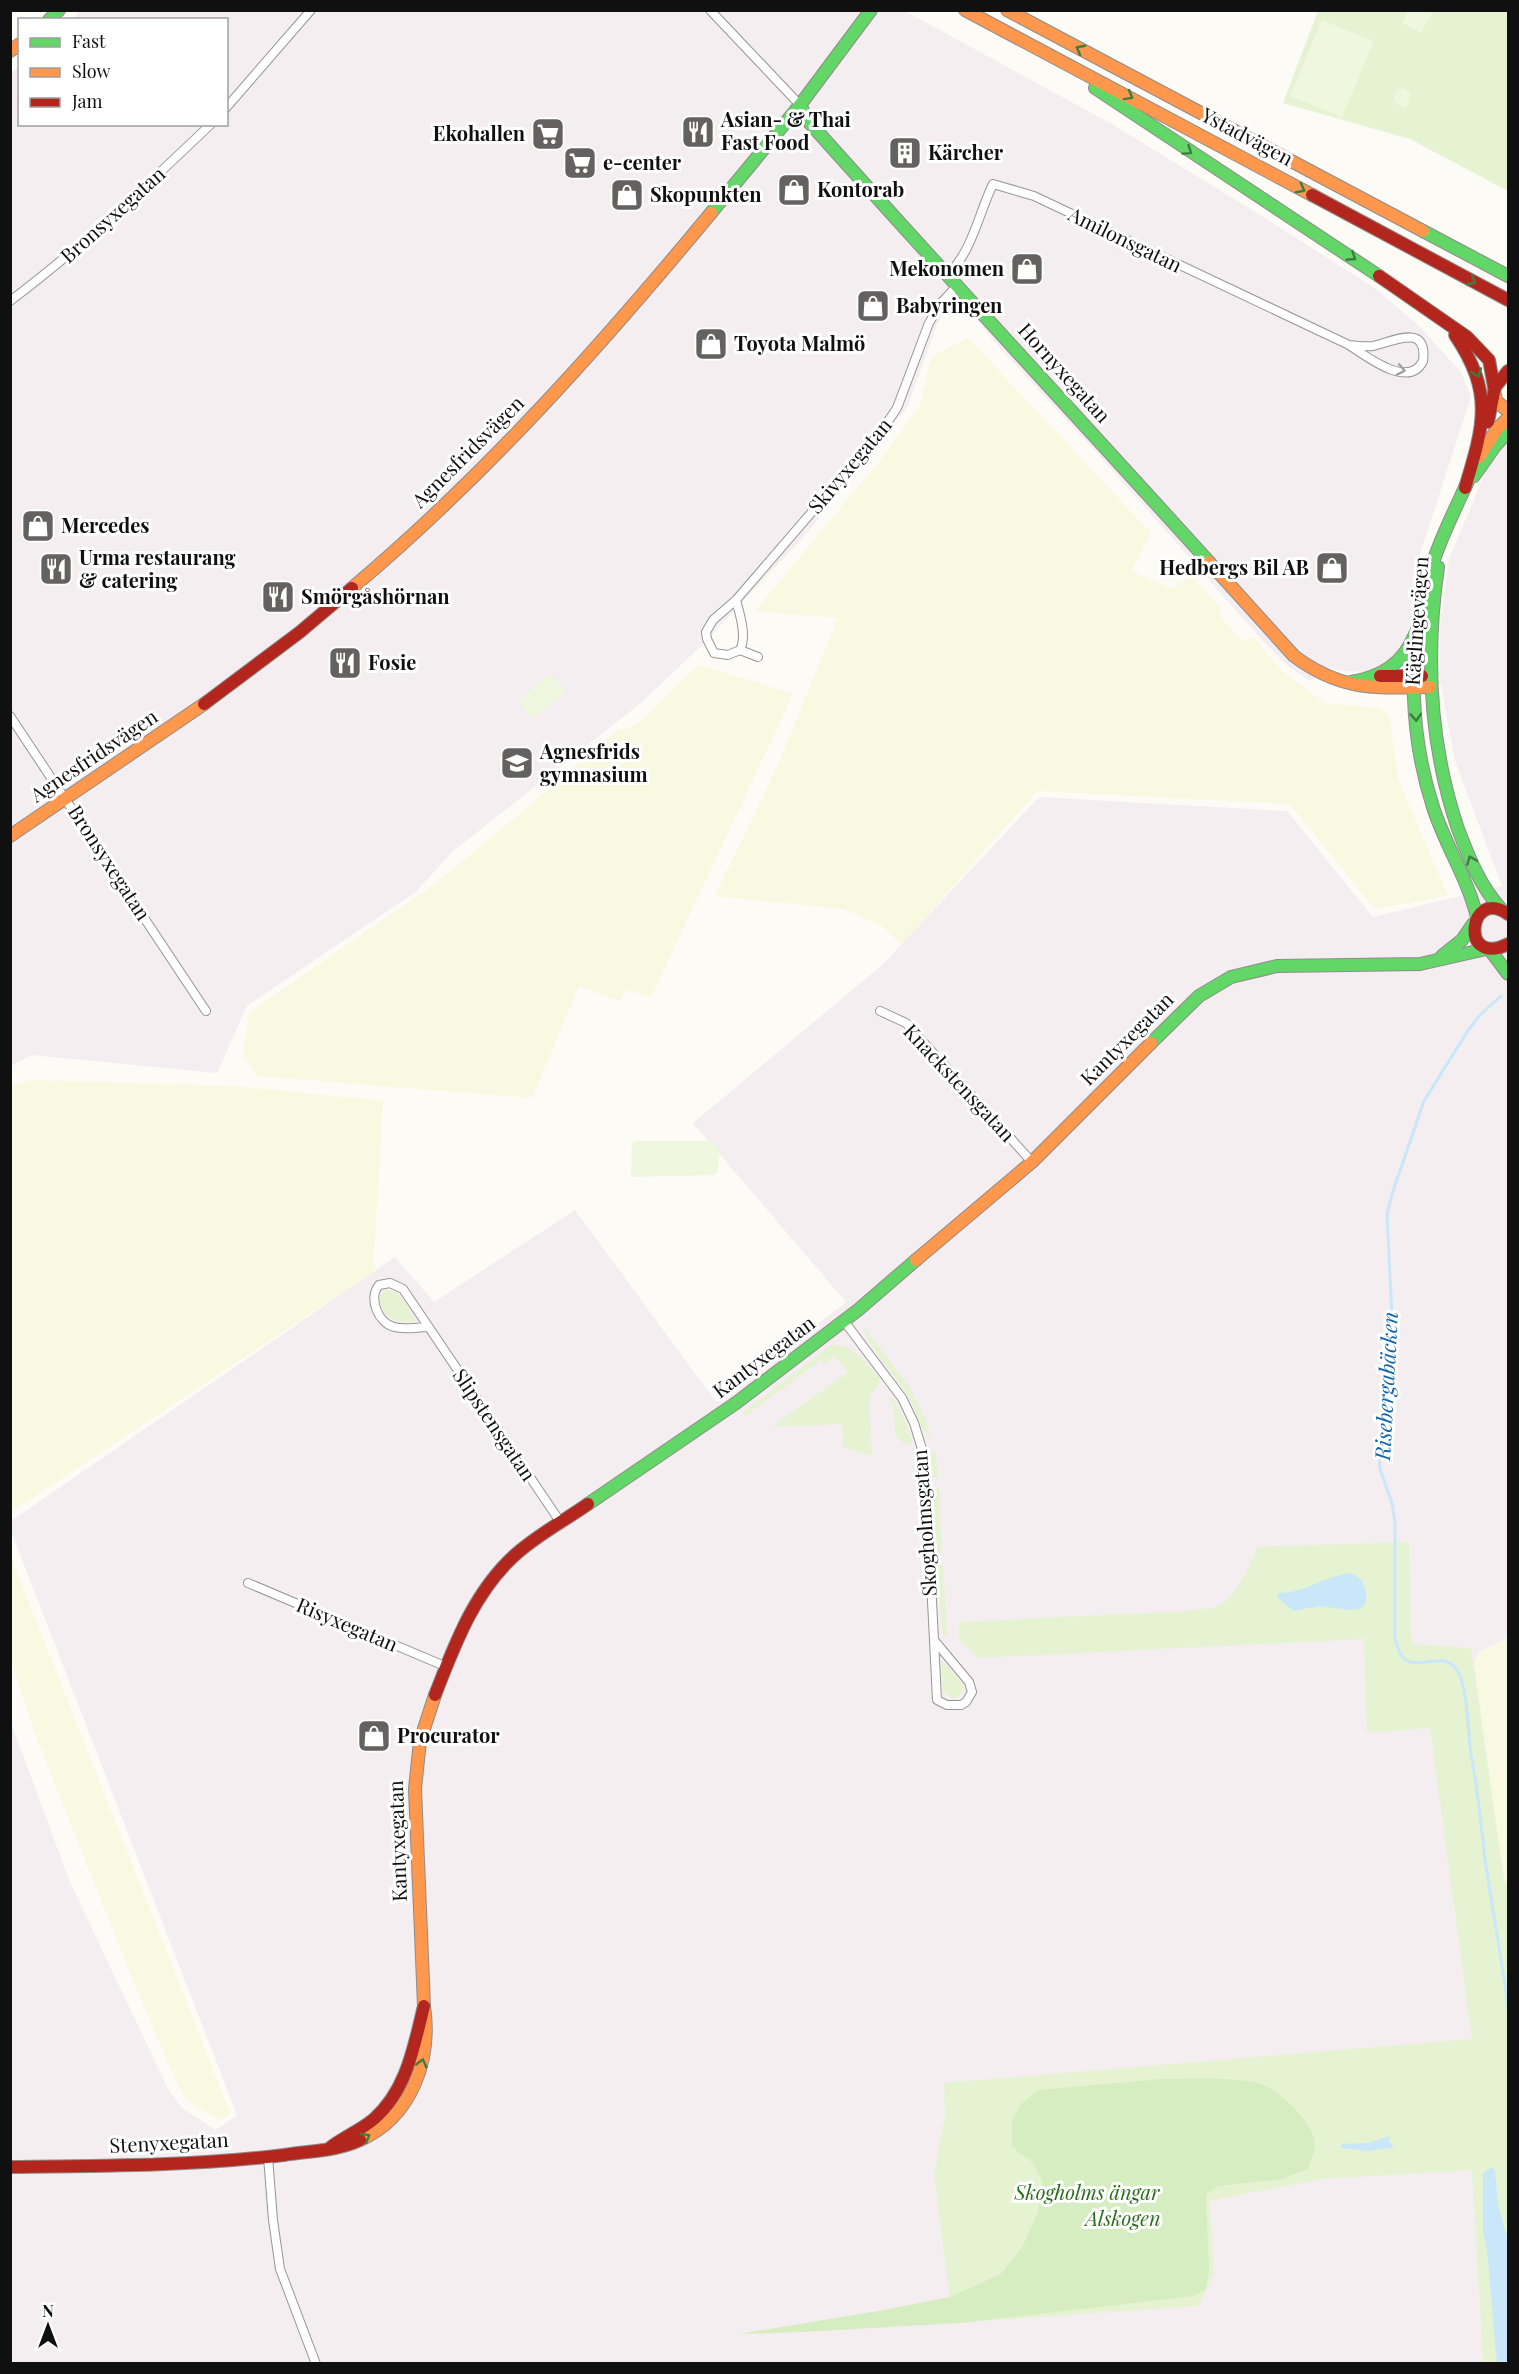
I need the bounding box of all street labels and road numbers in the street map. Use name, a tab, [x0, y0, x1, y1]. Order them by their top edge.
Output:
street label: Ystadvägen	[1196, 100, 1298, 171]
street label: Bronsyxegatan	[54, 160, 170, 268]
street label: Amilonsgatan	[1064, 199, 1187, 278]
street label: Hornyxegatan	[1013, 316, 1117, 428]
street label: Agnesfridsvägen	[404, 389, 529, 514]
street label: Skivyxegatan	[801, 412, 897, 519]
street label: Käglingevägen	[1398, 555, 1433, 686]
street label: Agnesfridsvägen	[23, 702, 162, 808]
street label: Bronsyxegatan	[63, 799, 158, 925]
street label: Kantyxegatan	[1073, 985, 1179, 1090]
street label: Knackstensgatan	[898, 1017, 1022, 1147]
street label: Kantyxegatan	[706, 1308, 820, 1403]
street label: Slipstensgatan	[448, 1363, 543, 1486]
street label: Skogholmsgatan	[905, 1449, 942, 1597]
street label: Risyxegatan	[293, 1590, 402, 1657]
street label: Kantyxegatan	[381, 1780, 412, 1902]
street label: Stenyxegatan	[109, 2125, 229, 2158]

